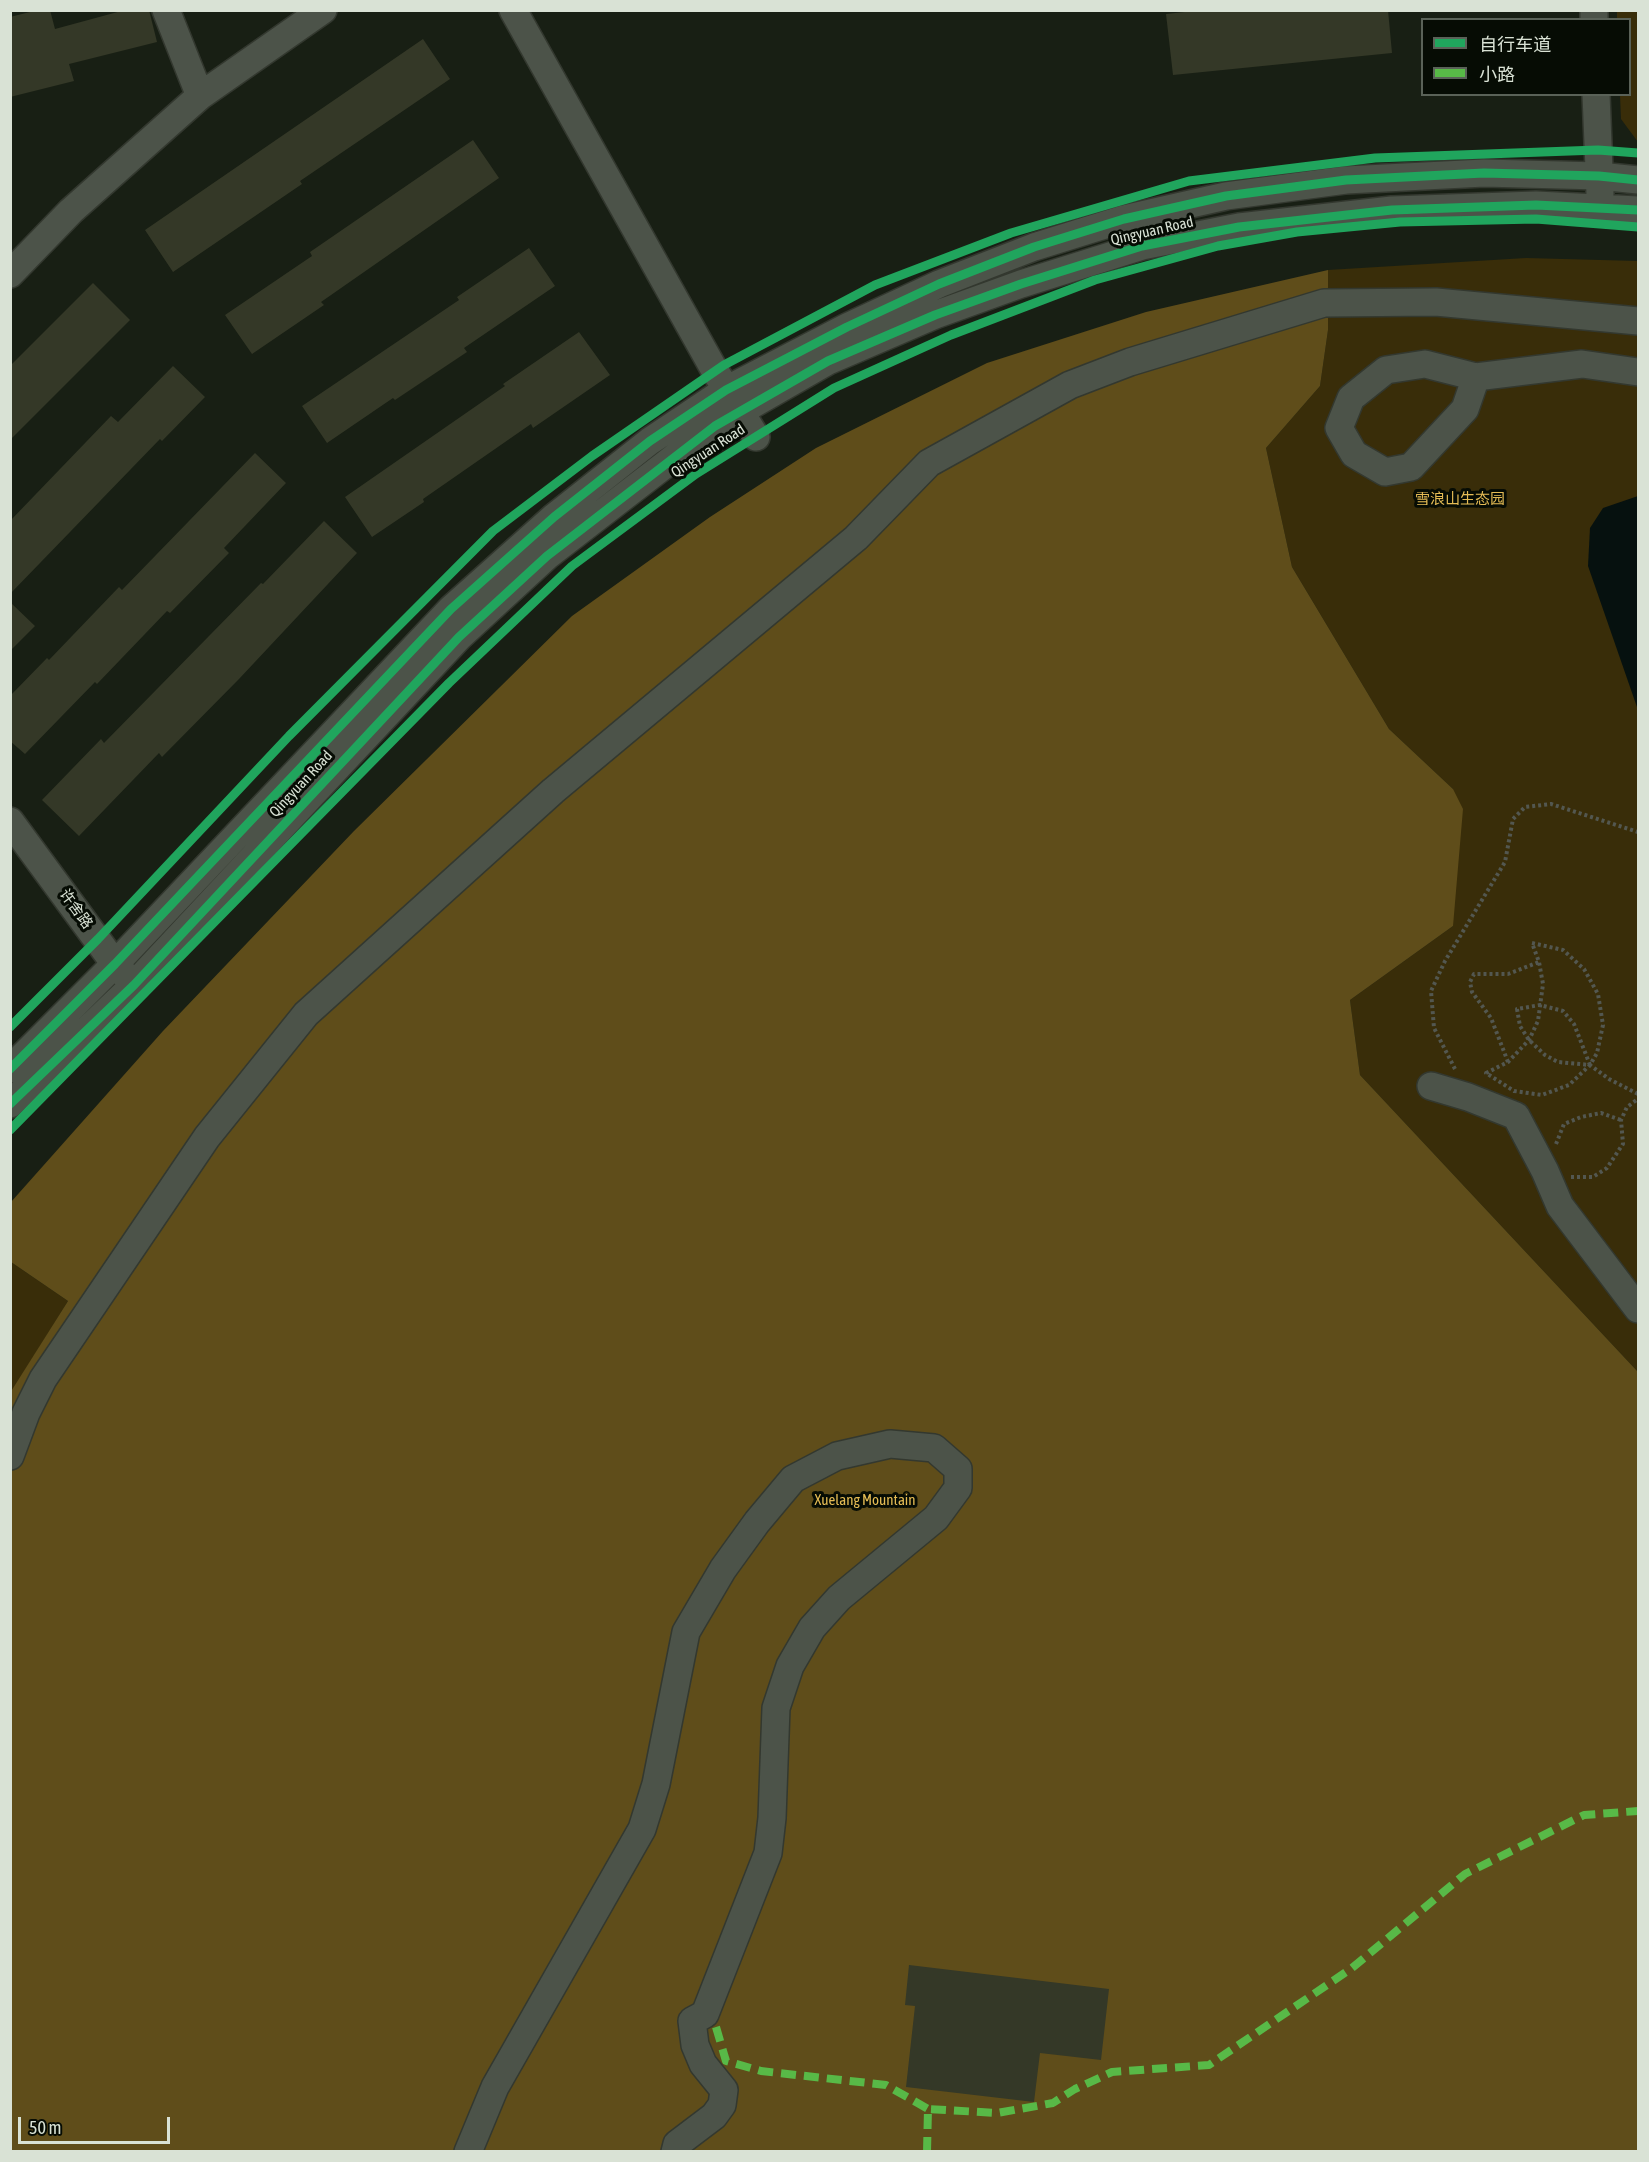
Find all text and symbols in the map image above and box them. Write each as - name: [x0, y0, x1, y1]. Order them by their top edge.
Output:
- legend: [1421, 18, 1631, 96]
- text: 自行车道: [1479, 34, 1551, 55]
- text: 小路: [1479, 64, 1515, 85]
- street label: Qingyuan Road: [1109, 213, 1195, 249]
- street label: Qingyuan Road: [668, 420, 748, 482]
- park label: 雪浪山生态园: [1415, 490, 1505, 508]
- street label: Qingyuan Road: [266, 747, 336, 821]
- street label: 许舍路: [55, 886, 97, 932]
- park label: Xuelang Mountain: [814, 1491, 916, 1509]
- scale bar: [21, 2105, 172, 2143]
- text: 50 m: [29, 2117, 61, 2138]

